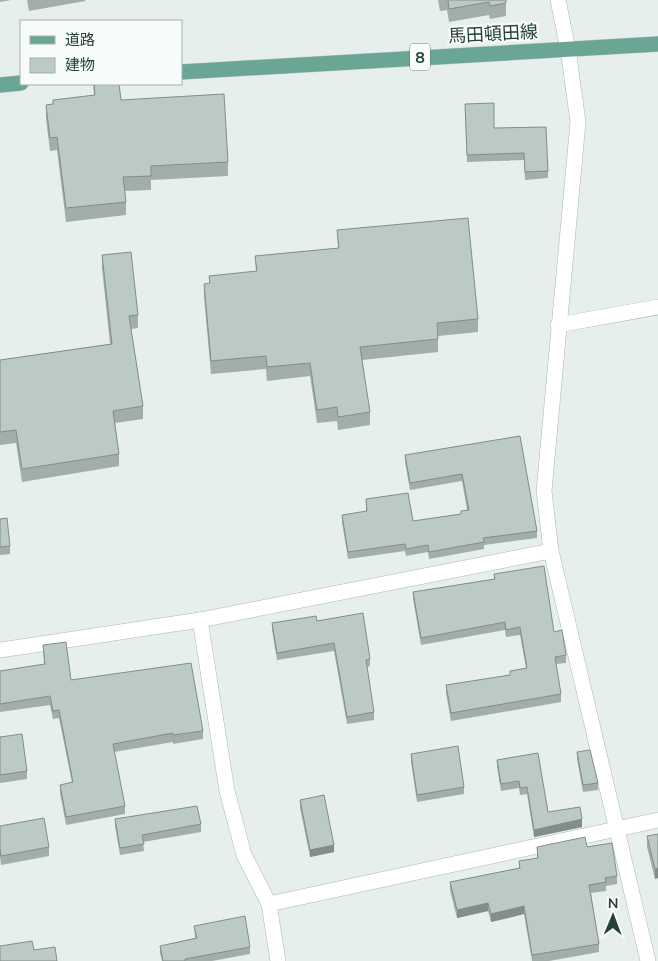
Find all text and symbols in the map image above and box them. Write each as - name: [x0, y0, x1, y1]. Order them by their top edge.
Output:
- legend: [20, 20, 182, 85]
- street label: 馬田頓田線: [447, 20, 539, 47]
- text: 道路: [65, 30, 95, 49]
- road number: 8: [410, 44, 430, 70]
- text: 建物: [65, 55, 95, 74]
- north arrow: [588, 891, 638, 941]
- text: N: [608, 894, 619, 912]

